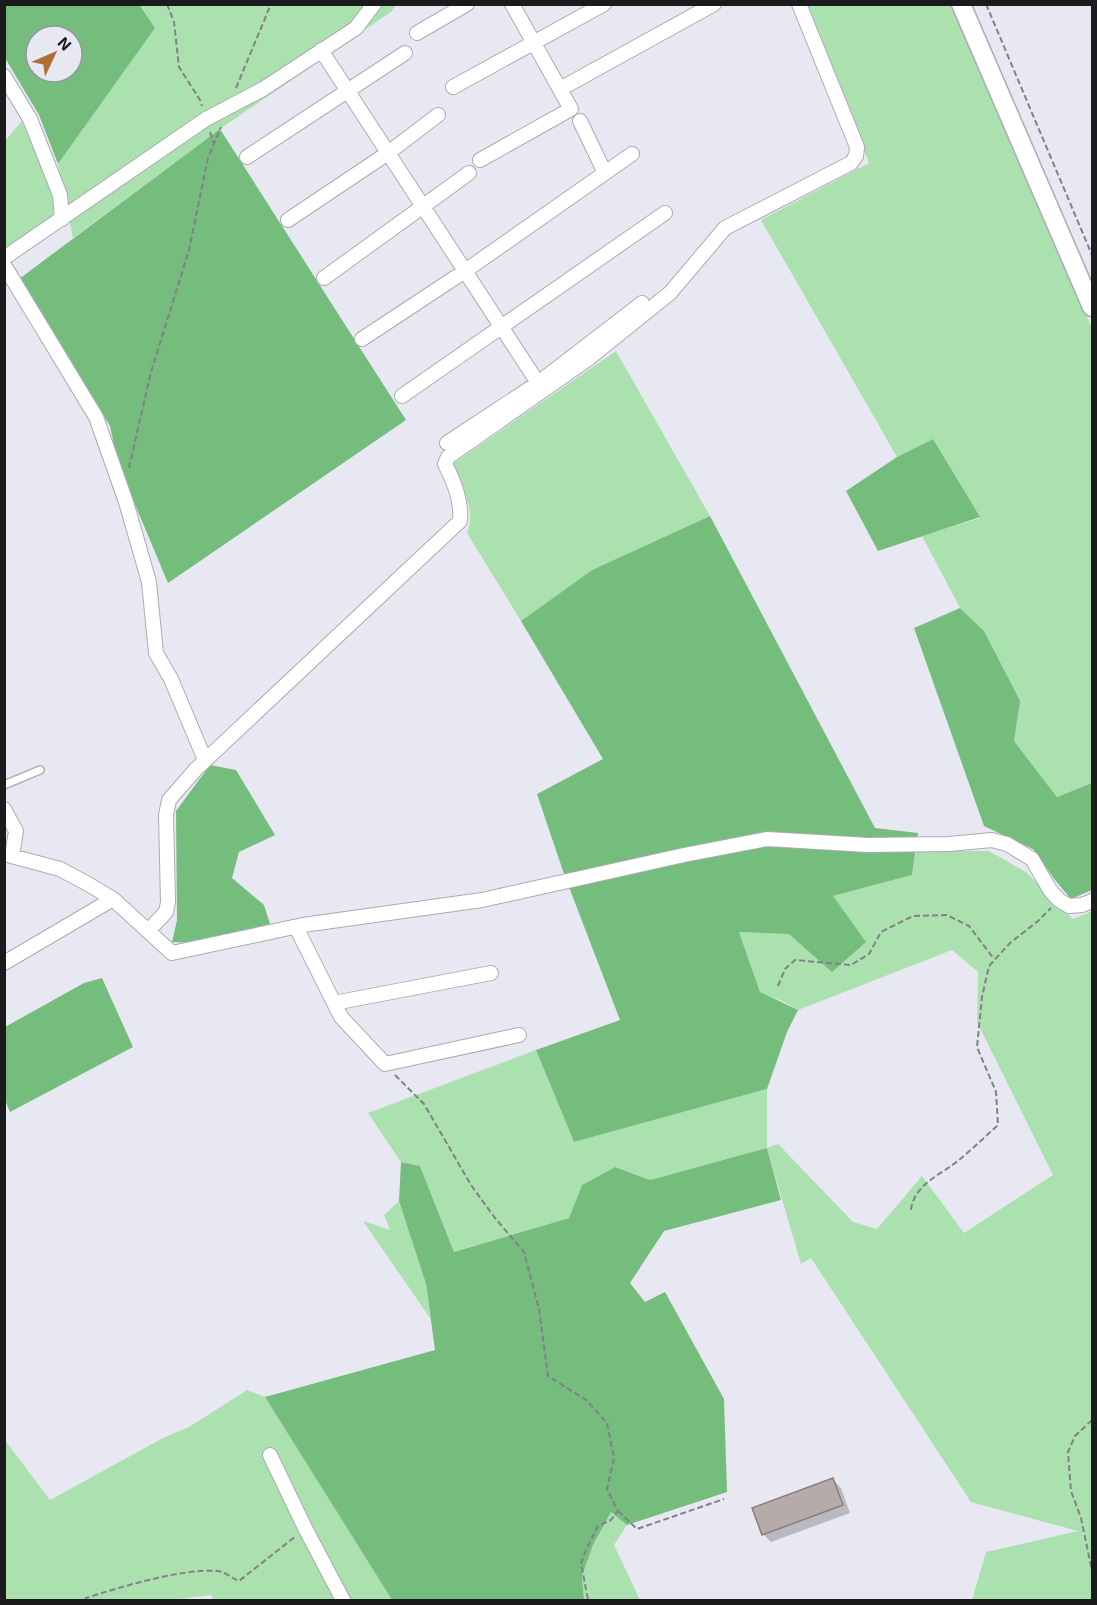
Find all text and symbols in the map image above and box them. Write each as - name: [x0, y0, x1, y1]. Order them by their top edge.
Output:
- north arrow: [24, 24, 84, 84]
- text: N: [54, 32, 76, 54]

